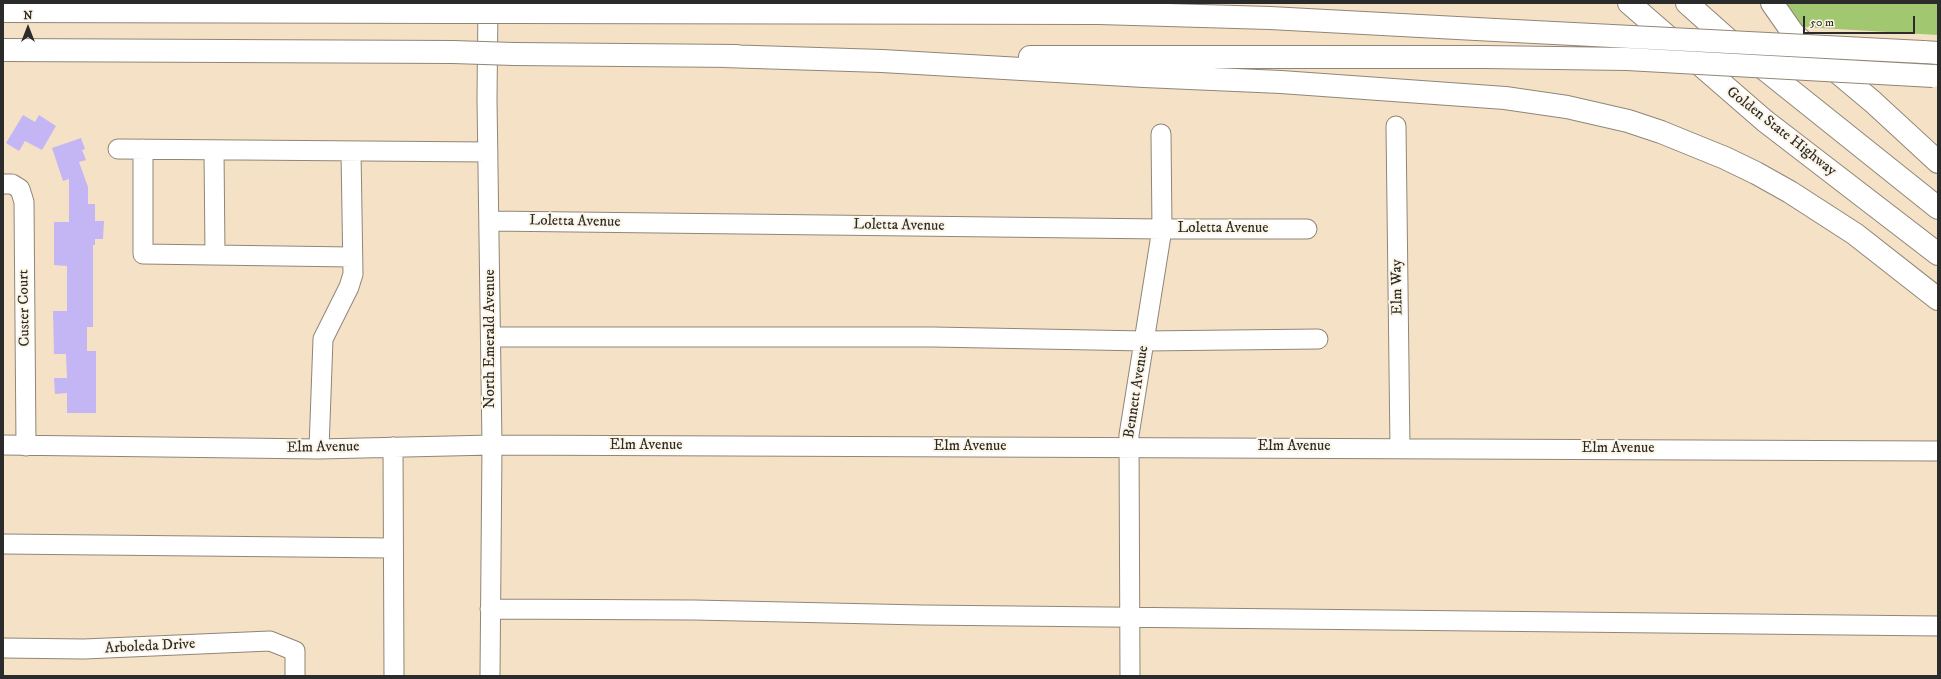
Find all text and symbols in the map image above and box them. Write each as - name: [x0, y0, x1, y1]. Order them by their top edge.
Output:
- north arrow: [8, 8, 48, 48]
- scale bar: [1805, 8, 1917, 34]
- text: N: [23, 9, 33, 23]
- text: 50 m: [1810, 15, 1834, 30]
- street label: Golden State Highway: [1722, 83, 1840, 181]
- street label: Loletta Avenue: [529, 212, 621, 232]
- street label: Loletta Avenue: [853, 216, 945, 236]
- street label: Loletta Avenue: [1177, 220, 1269, 238]
- street label: Elm Way: [1389, 259, 1407, 315]
- street label: Custer Court: [15, 269, 35, 347]
- street label: North Emerald Avenue: [482, 269, 500, 409]
- street label: Bennett Avenue: [1121, 344, 1153, 440]
- street label: Elm Avenue: [610, 437, 682, 455]
- street label: Elm Avenue: [286, 438, 360, 458]
- street label: Elm Avenue: [934, 438, 1006, 456]
- street label: Elm Avenue: [1258, 438, 1330, 456]
- street label: Elm Avenue: [1582, 440, 1654, 458]
- street label: Arboleda Drive: [104, 636, 196, 658]

